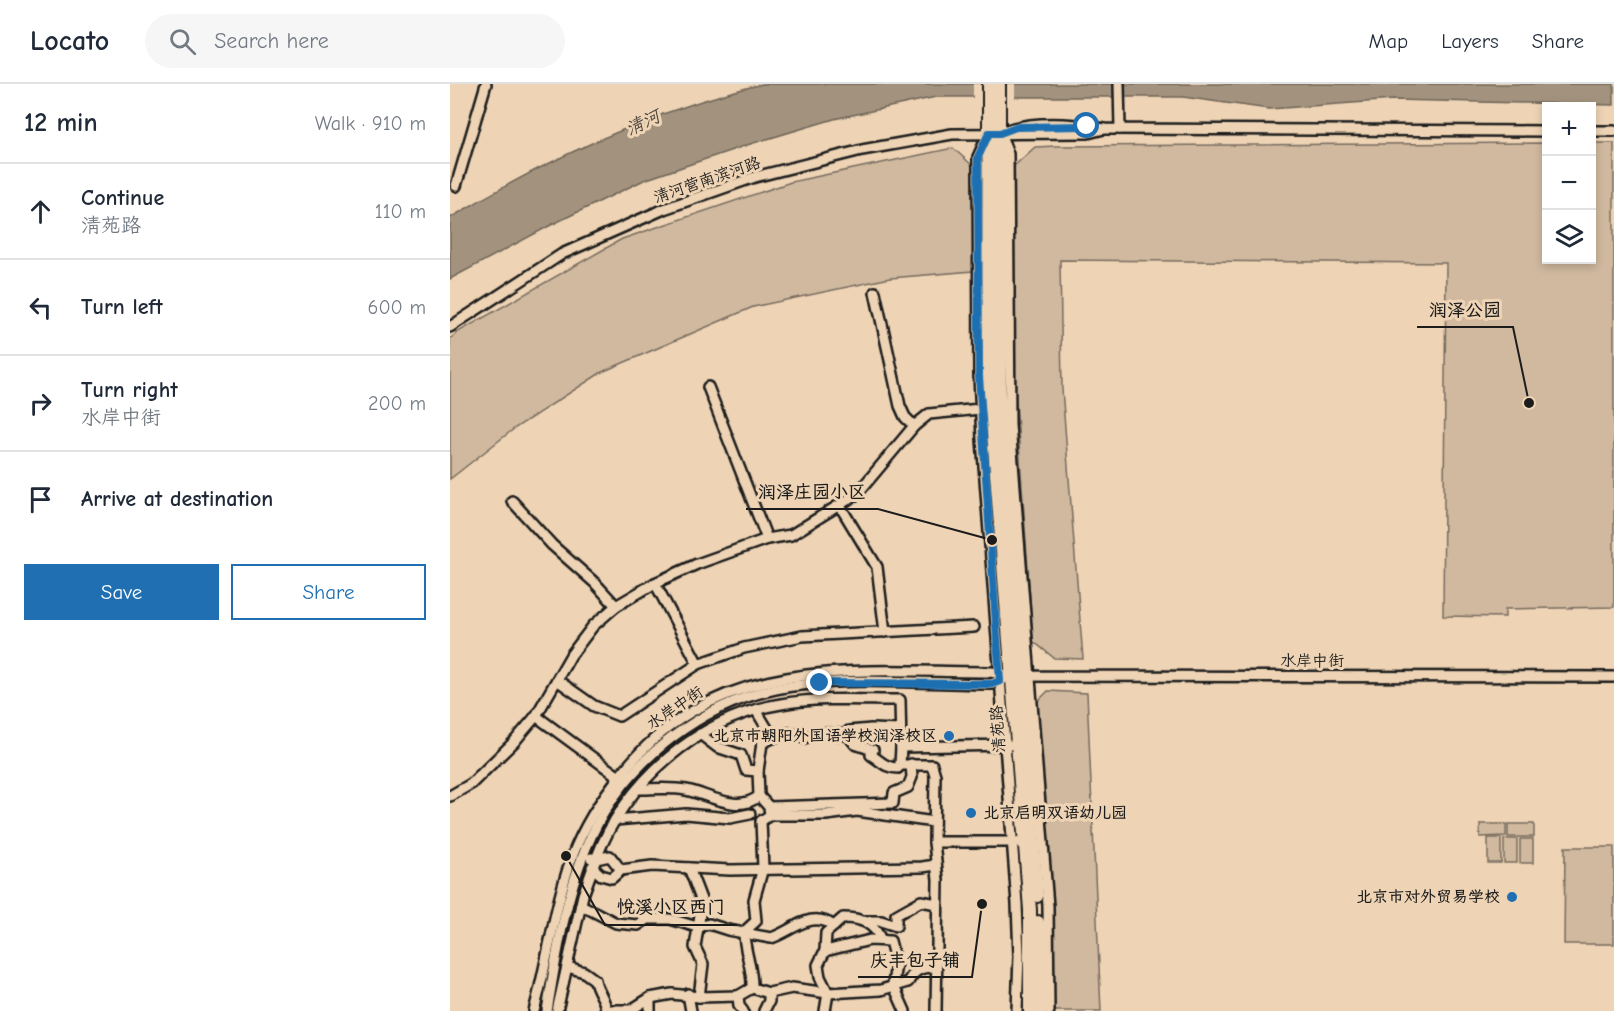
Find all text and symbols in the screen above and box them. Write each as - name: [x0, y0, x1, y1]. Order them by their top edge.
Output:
- search box: [145, 14, 565, 68]
- text: Locato: [30, 25, 109, 57]
- icon: search: [166, 25, 199, 58]
- text: Search here: [214, 28, 329, 54]
- text: Map: [1369, 29, 1408, 53]
- text: Layers: [1441, 29, 1499, 53]
- text: Share: [1532, 29, 1584, 53]
- map controls: [1542, 102, 1596, 264]
- button: +: [1542, 102, 1596, 156]
- water label: 清河: [622, 104, 666, 140]
- text: 12 min: [24, 108, 98, 138]
- text: Walk · 910 m: [315, 112, 426, 135]
- route start: [1073, 112, 1099, 138]
- street label: 清河营南滨河路: [651, 153, 763, 207]
- button: −: [1542, 156, 1596, 210]
- text: Continue: [81, 185, 164, 211]
- icon: ahead: [24, 195, 57, 228]
- text: 110 m: [375, 200, 426, 223]
- button: layers: [1542, 210, 1596, 264]
- text: 清苑路: [81, 214, 141, 237]
- icon: left: [24, 291, 57, 324]
- callout: 润泽公园: [1417, 291, 1513, 327]
- text: Turn left: [81, 294, 163, 320]
- text: 600 m: [368, 296, 426, 319]
- text: 润泽公园: [1429, 300, 1501, 321]
- text: Turn right: [81, 377, 178, 403]
- icon: right: [24, 387, 57, 420]
- text: 200 m: [368, 392, 426, 415]
- text: 水岸中街: [81, 406, 161, 429]
- callout: 润泽庄园小区: [746, 473, 878, 509]
- text: 润泽庄园小区: [758, 482, 866, 503]
- icon: arrive: [24, 483, 57, 516]
- text: Arrive at destination: [81, 486, 273, 512]
- button: Save: [24, 564, 219, 620]
- button: Share: [231, 564, 426, 620]
- street label: 水岸中街: [1280, 652, 1344, 670]
- route end: [806, 669, 832, 695]
- street label: 水岸中街: [643, 683, 707, 733]
- street label: 清苑路: [987, 704, 1009, 754]
- place label: 北京市朝阳外国语学校润泽校区: [713, 727, 937, 745]
- marker: 北京市朝阳外国语学校润泽校区: [942, 729, 956, 743]
- place label: 北京启明双语幼儿园: [983, 804, 1127, 822]
- marker: 北京启明双语幼儿园: [964, 806, 978, 820]
- place label: 北京市对外贸易学校: [1356, 888, 1500, 906]
- callout: 悦溪小区西门: [605, 889, 737, 925]
- marker: 北京市对外贸易学校: [1505, 890, 1519, 904]
- text: 悦溪小区西门: [617, 897, 725, 918]
- callout: 庆丰包子铺: [858, 941, 972, 977]
- text: 庆丰包子铺: [870, 950, 960, 971]

